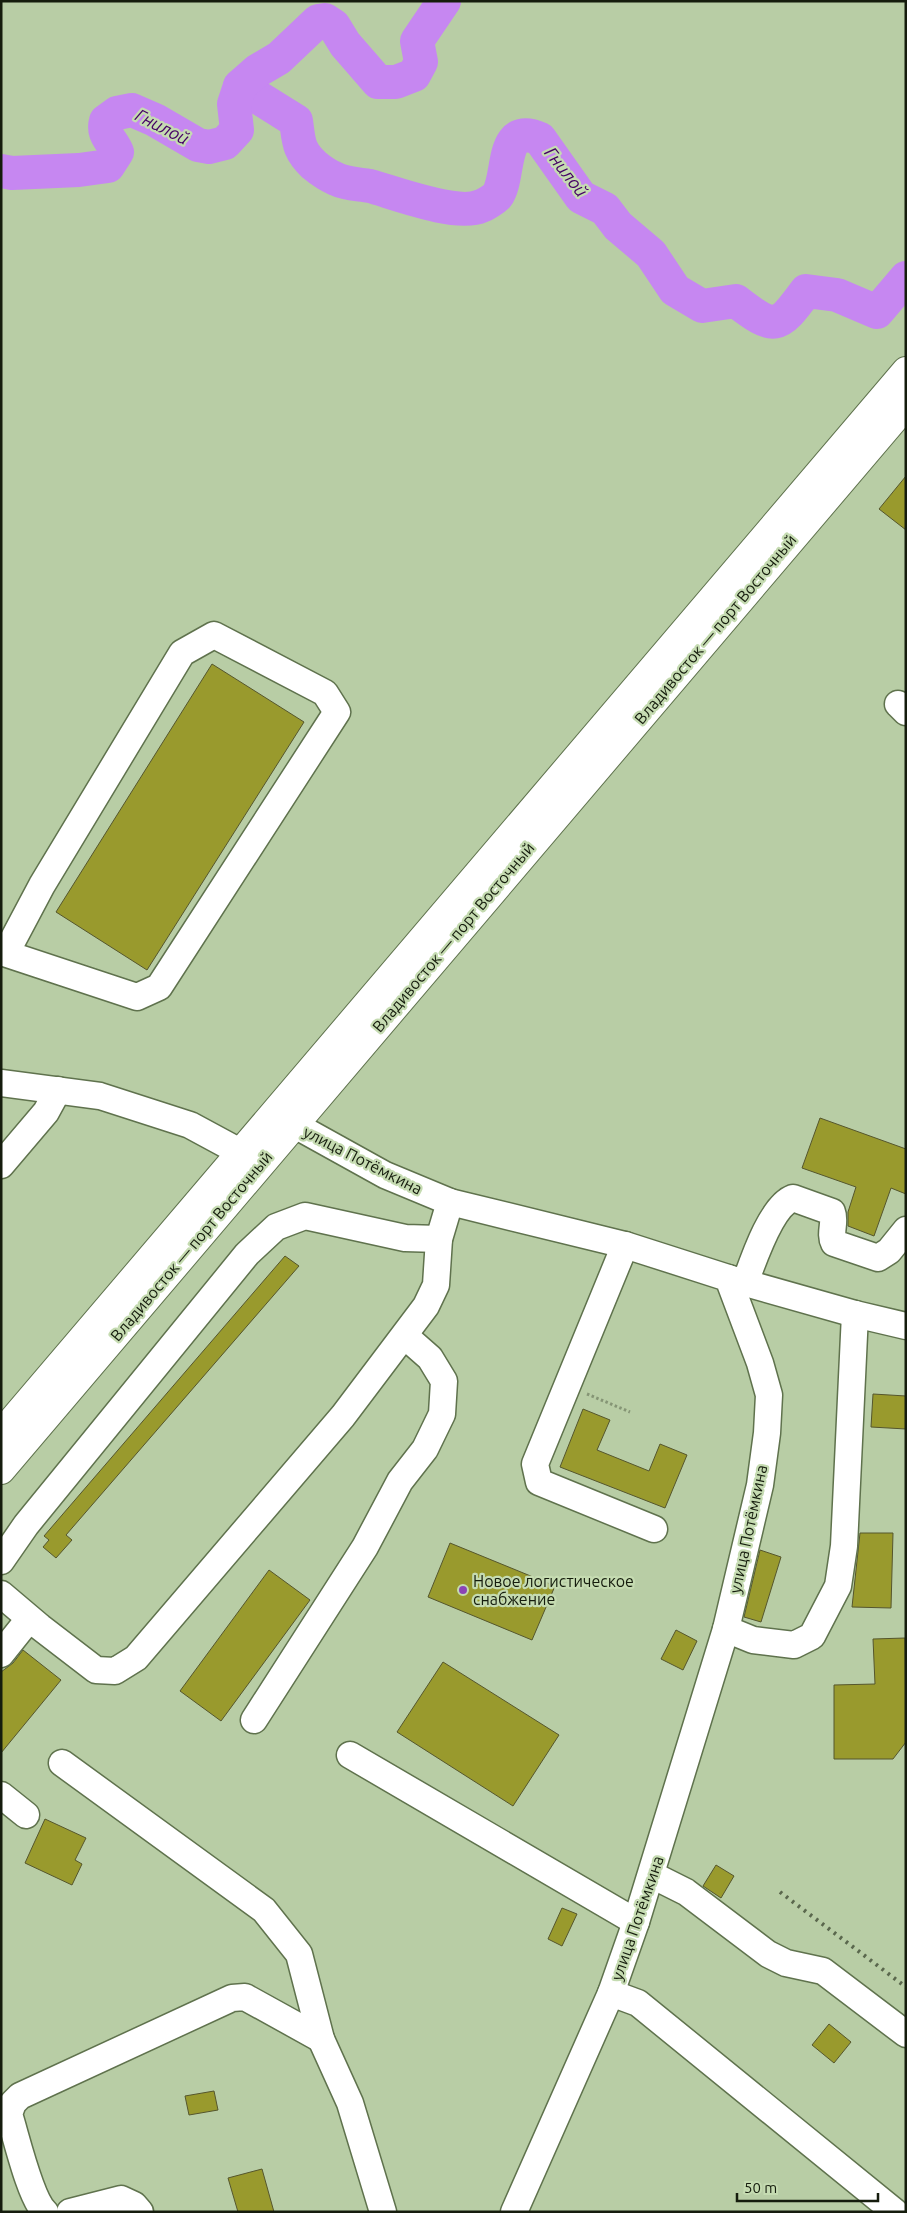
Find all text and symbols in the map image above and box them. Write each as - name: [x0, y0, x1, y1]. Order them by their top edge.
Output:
- water label: Гнилой: [132, 104, 193, 148]
- water label: Гнилой: [541, 143, 593, 200]
- street label: Владивосток — порт Восточный: [630, 531, 800, 727]
- street label: Владивосток — порт Восточный: [368, 839, 538, 1035]
- street label: улица Потёмкина: [301, 1122, 425, 1198]
- street label: Владивосток — порт Восточный: [106, 1148, 276, 1344]
- street label: улица Потёмкина: [726, 1463, 770, 1595]
- place label: Новое логистическое снабжение: [473, 1572, 634, 1608]
- marker: Новое логистическое снабжение: [457, 1584, 469, 1596]
- street label: улица Потёмкина: [607, 1853, 667, 1983]
- scale bar: [737, 2170, 878, 2202]
- text: 50 m: [744, 2179, 777, 2196]

